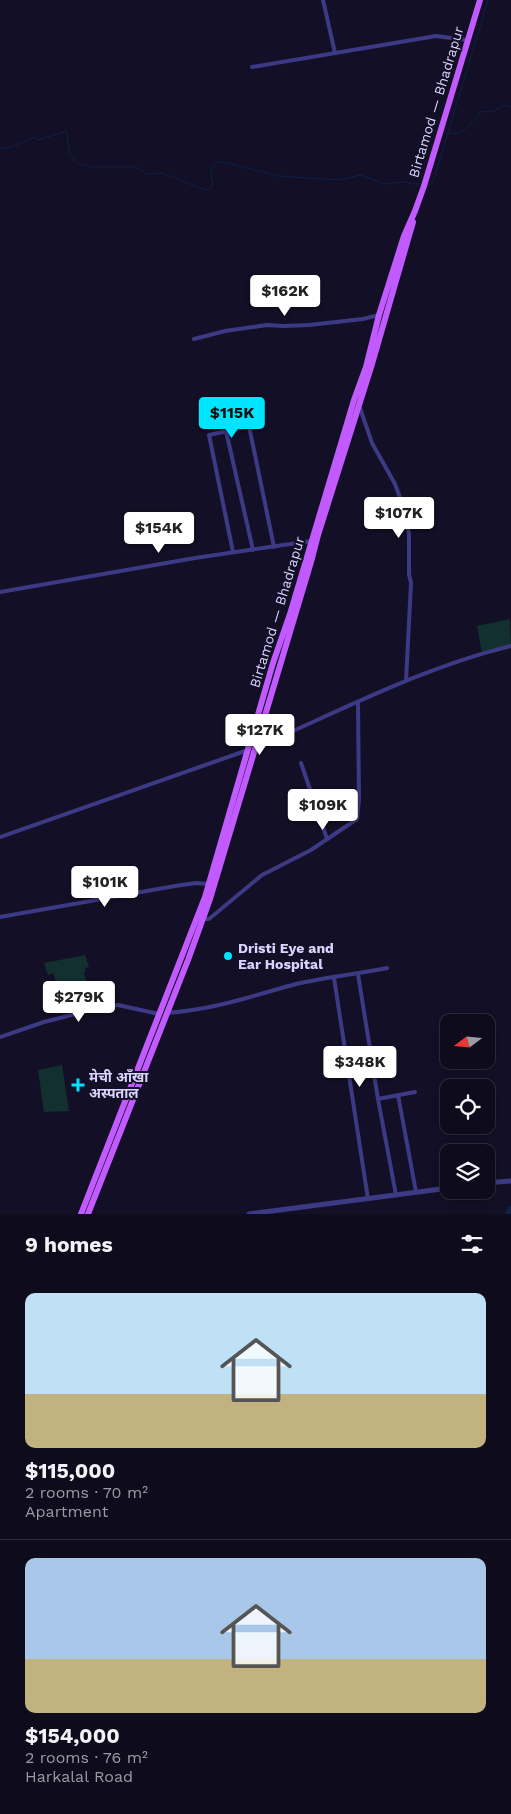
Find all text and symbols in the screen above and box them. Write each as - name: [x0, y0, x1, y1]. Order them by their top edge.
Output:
- street label: Birtamod — Bhadrapur: [405, 24, 467, 180]
- pin: $162K: [250, 274, 320, 317]
- text: $162K: [261, 281, 309, 300]
- pin: $115K: [197, 396, 267, 439]
- text: $115K: [210, 403, 254, 422]
- pin: $107K: [364, 496, 434, 539]
- text: $107K: [375, 503, 423, 522]
- pin: $154K: [124, 512, 194, 554]
- text: $154K: [135, 518, 183, 537]
- street label: Birtamod — Bhadrapur: [246, 534, 308, 690]
- pin: $127K: [225, 714, 295, 756]
- text: $127K: [236, 720, 284, 739]
- pin: $109K: [288, 788, 358, 831]
- text: $109K: [299, 795, 347, 814]
- pin: $101K: [70, 866, 140, 908]
- text: $101K: [82, 872, 128, 891]
- place label: Dristi Eye and Ear Hospital: [238, 940, 334, 972]
- marker: Dristi Eye and Ear Hospital: [222, 950, 234, 962]
- pin: $279K: [44, 980, 114, 1023]
- text: $279K: [54, 987, 104, 1006]
- north arrow: [440, 1014, 495, 1069]
- map controls: [440, 1014, 495, 1199]
- pin: $348K: [325, 1046, 395, 1088]
- text: $348K: [334, 1052, 386, 1071]
- place label: मेची आँखा अस्पताल: [89, 1068, 149, 1101]
- marker: मेची आँखा अस्पताल: [71, 1078, 85, 1092]
- button: locate: [440, 1079, 495, 1134]
- button: layers: [440, 1144, 495, 1199]
- icon: filters: [458, 1230, 486, 1258]
- text: 9 homes: [25, 1232, 113, 1257]
- icon: home: [211, 1325, 301, 1415]
- text: $115,000: [25, 1458, 115, 1483]
- text: 2 rooms · 70 m²: [25, 1483, 148, 1502]
- text: Apartment: [25, 1502, 108, 1521]
- icon: home: [211, 1591, 301, 1681]
- text: $154,000: [25, 1723, 120, 1748]
- text: 2 rooms · 76 m²: [25, 1748, 148, 1767]
- text: Harkalal Road: [25, 1767, 133, 1786]

